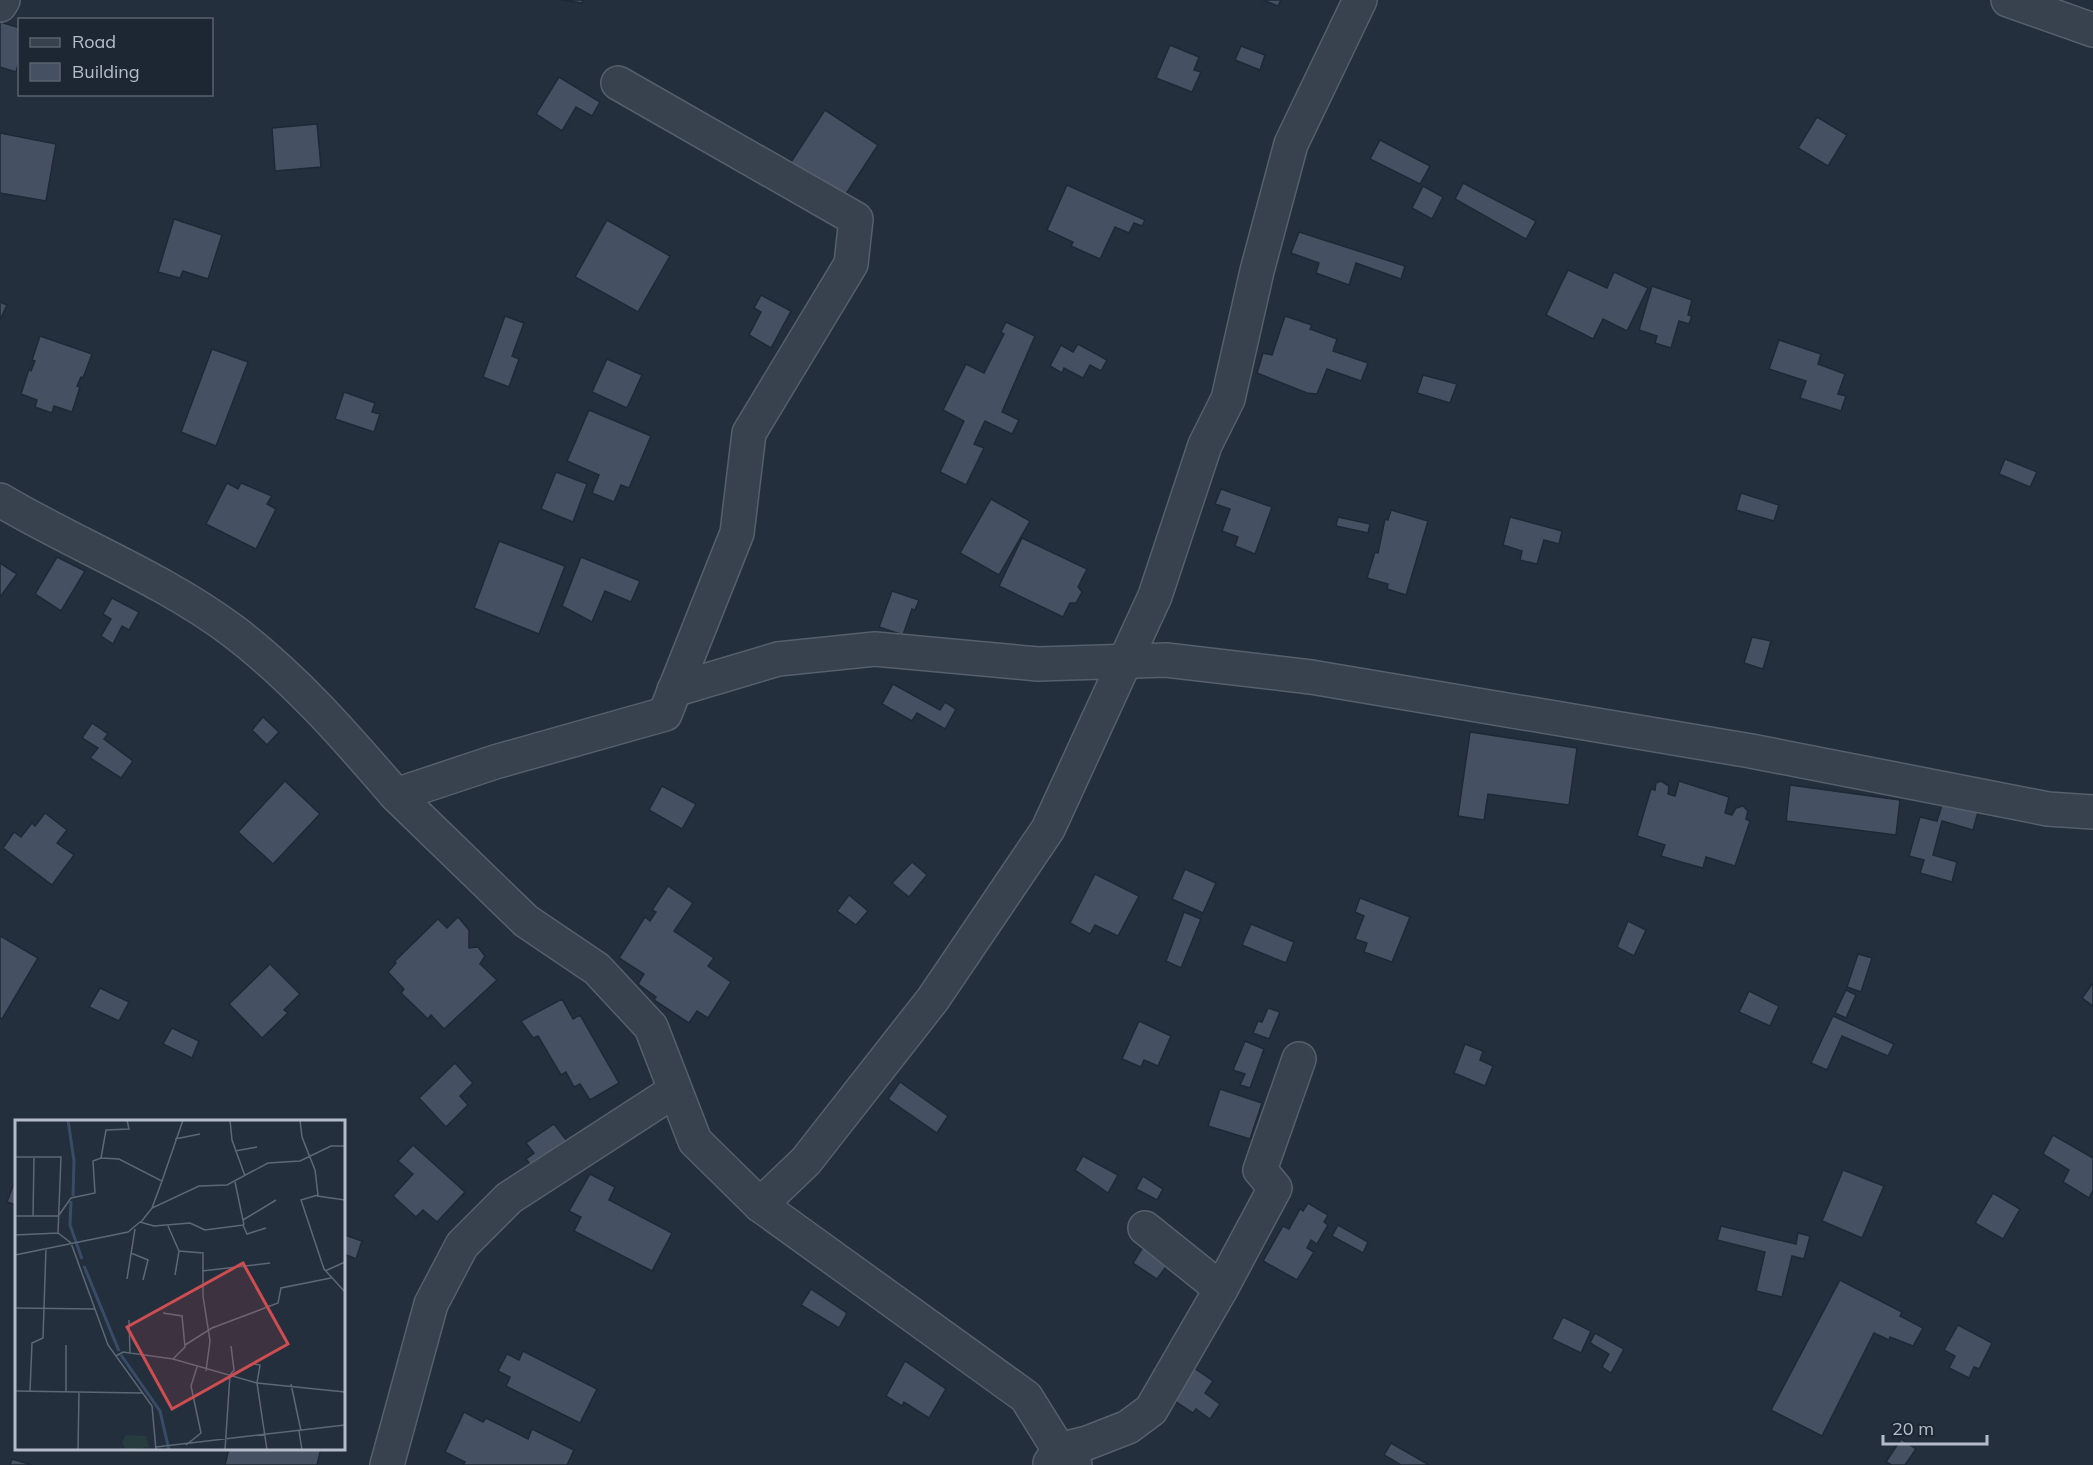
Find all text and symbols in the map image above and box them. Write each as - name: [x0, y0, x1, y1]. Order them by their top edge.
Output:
- legend: [18, 18, 213, 96]
- text: Road: [72, 30, 116, 53]
- text: Building: [72, 60, 140, 83]
- inset map: [15, 1120, 345, 1450]
- scale bar: [1883, 1408, 1986, 1446]
- text: 20 m: [1892, 1417, 1934, 1440]

